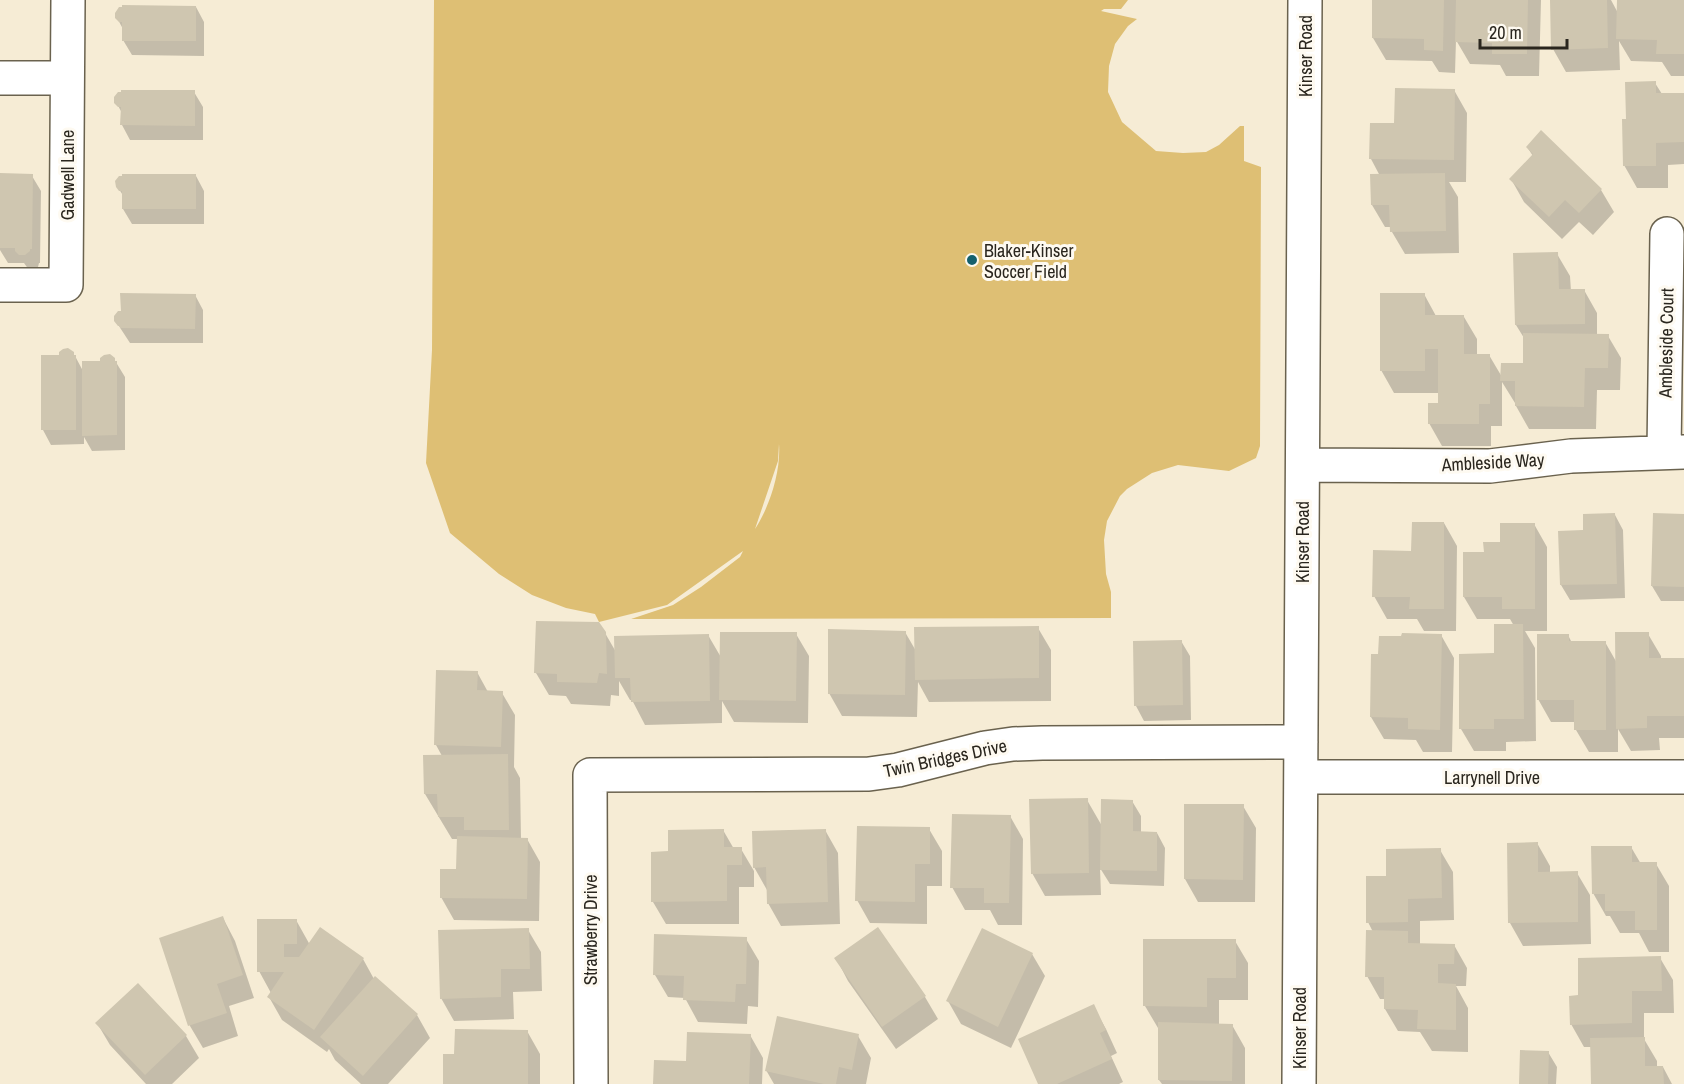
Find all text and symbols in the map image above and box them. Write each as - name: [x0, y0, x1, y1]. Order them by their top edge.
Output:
- scale bar: [1480, 12, 1567, 50]
- street label: Kinser Road: [1293, 15, 1318, 97]
- text: 20 m: [1489, 20, 1522, 45]
- street label: Gadwell Lane: [55, 130, 80, 220]
- place label: Blaker-Kinser Soccer Field: [984, 238, 1073, 284]
- marker: Blaker-Kinser Soccer Field: [965, 253, 979, 267]
- street label: Ambleside Court: [1653, 288, 1679, 399]
- street label: Ambleside Way: [1440, 447, 1546, 477]
- street label: Kinser Road: [1290, 501, 1315, 583]
- street label: Twin Bridges Drive: [881, 733, 1009, 783]
- street label: Larrynell Drive: [1444, 765, 1540, 790]
- street label: Strawberry Drive: [578, 875, 603, 985]
- street label: Kinser Road: [1287, 987, 1312, 1069]

